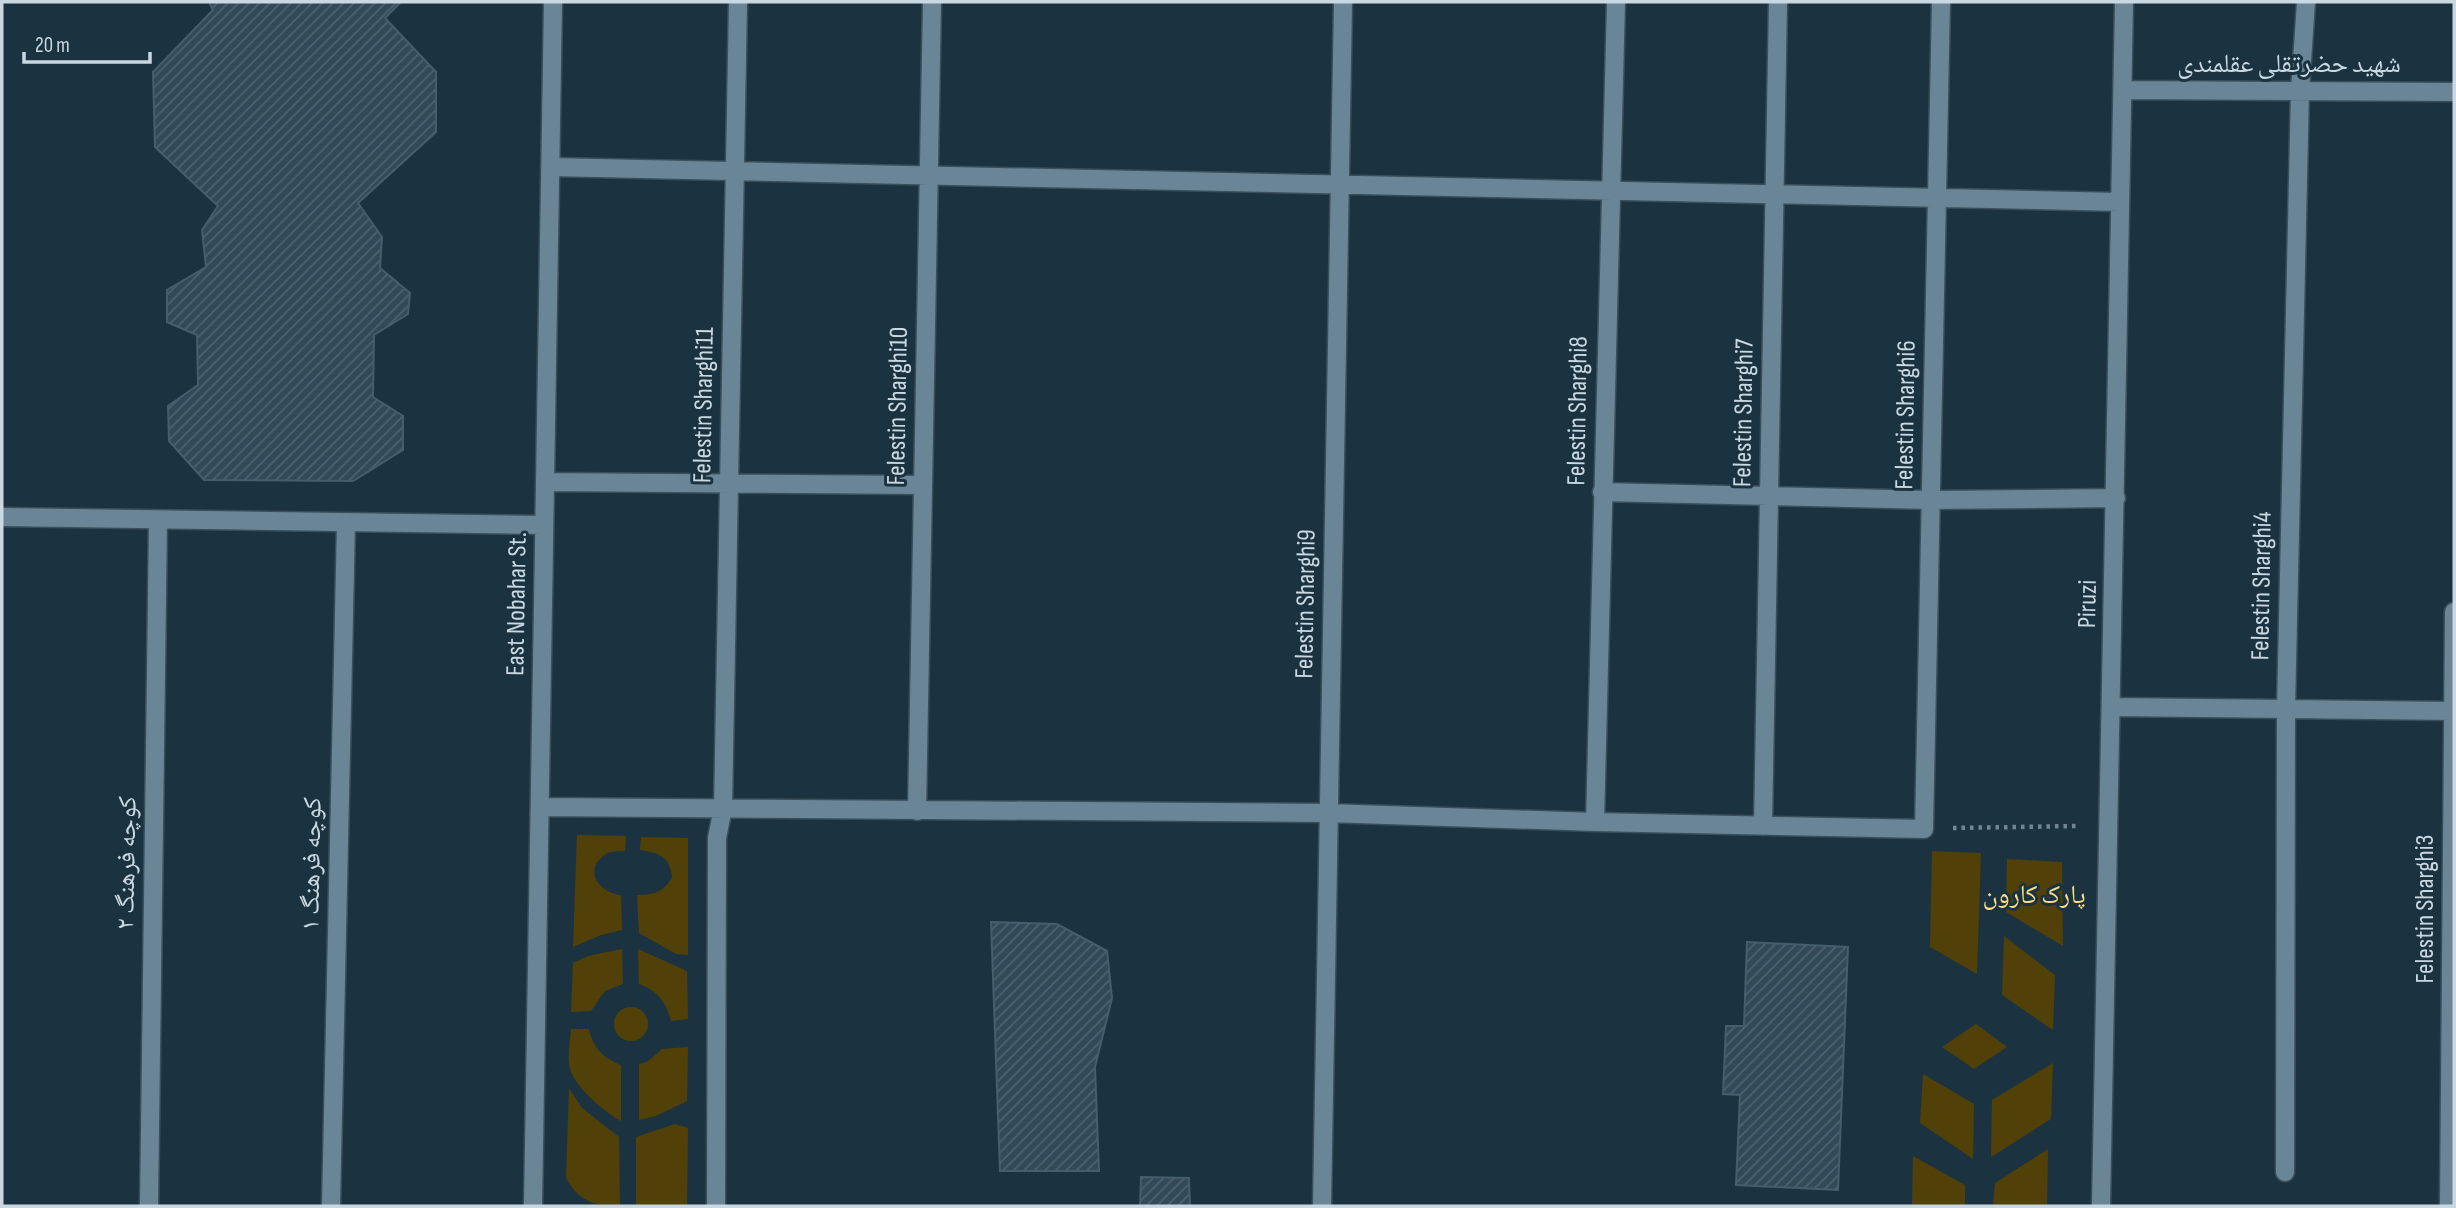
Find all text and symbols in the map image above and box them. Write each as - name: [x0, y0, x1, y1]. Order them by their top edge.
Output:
- scale bar: [24, 21, 150, 65]
- text: 20 m: [35, 33, 70, 58]
- street label: شهید حضرتقلی عقلمندی: [2177, 49, 2401, 80]
- street label: Felestin Sharghi10: [881, 326, 915, 486]
- street label: Felestin Sharghi11: [687, 327, 721, 483]
- street label: Felestin Sharghi8: [1561, 336, 1595, 486]
- street label: Felestin Sharghi7: [1727, 338, 1761, 487]
- street label: Felestin Sharghi6: [1889, 340, 1923, 490]
- street label: Felestin Sharghi4: [2245, 511, 2279, 661]
- street label: Felestin Sharghi9: [1289, 529, 1323, 679]
- street label: East Nobahar St.: [500, 532, 534, 676]
- street label: Piruzi: [2072, 580, 2104, 628]
- street label: کوچه فرهنگ ۲: [110, 796, 144, 930]
- street label: کوچه فرهنگ ۱: [295, 797, 329, 931]
- street label: Felestin Sharghi3: [2410, 835, 2441, 983]
- park label: پارک کارون: [1982, 880, 2086, 911]

